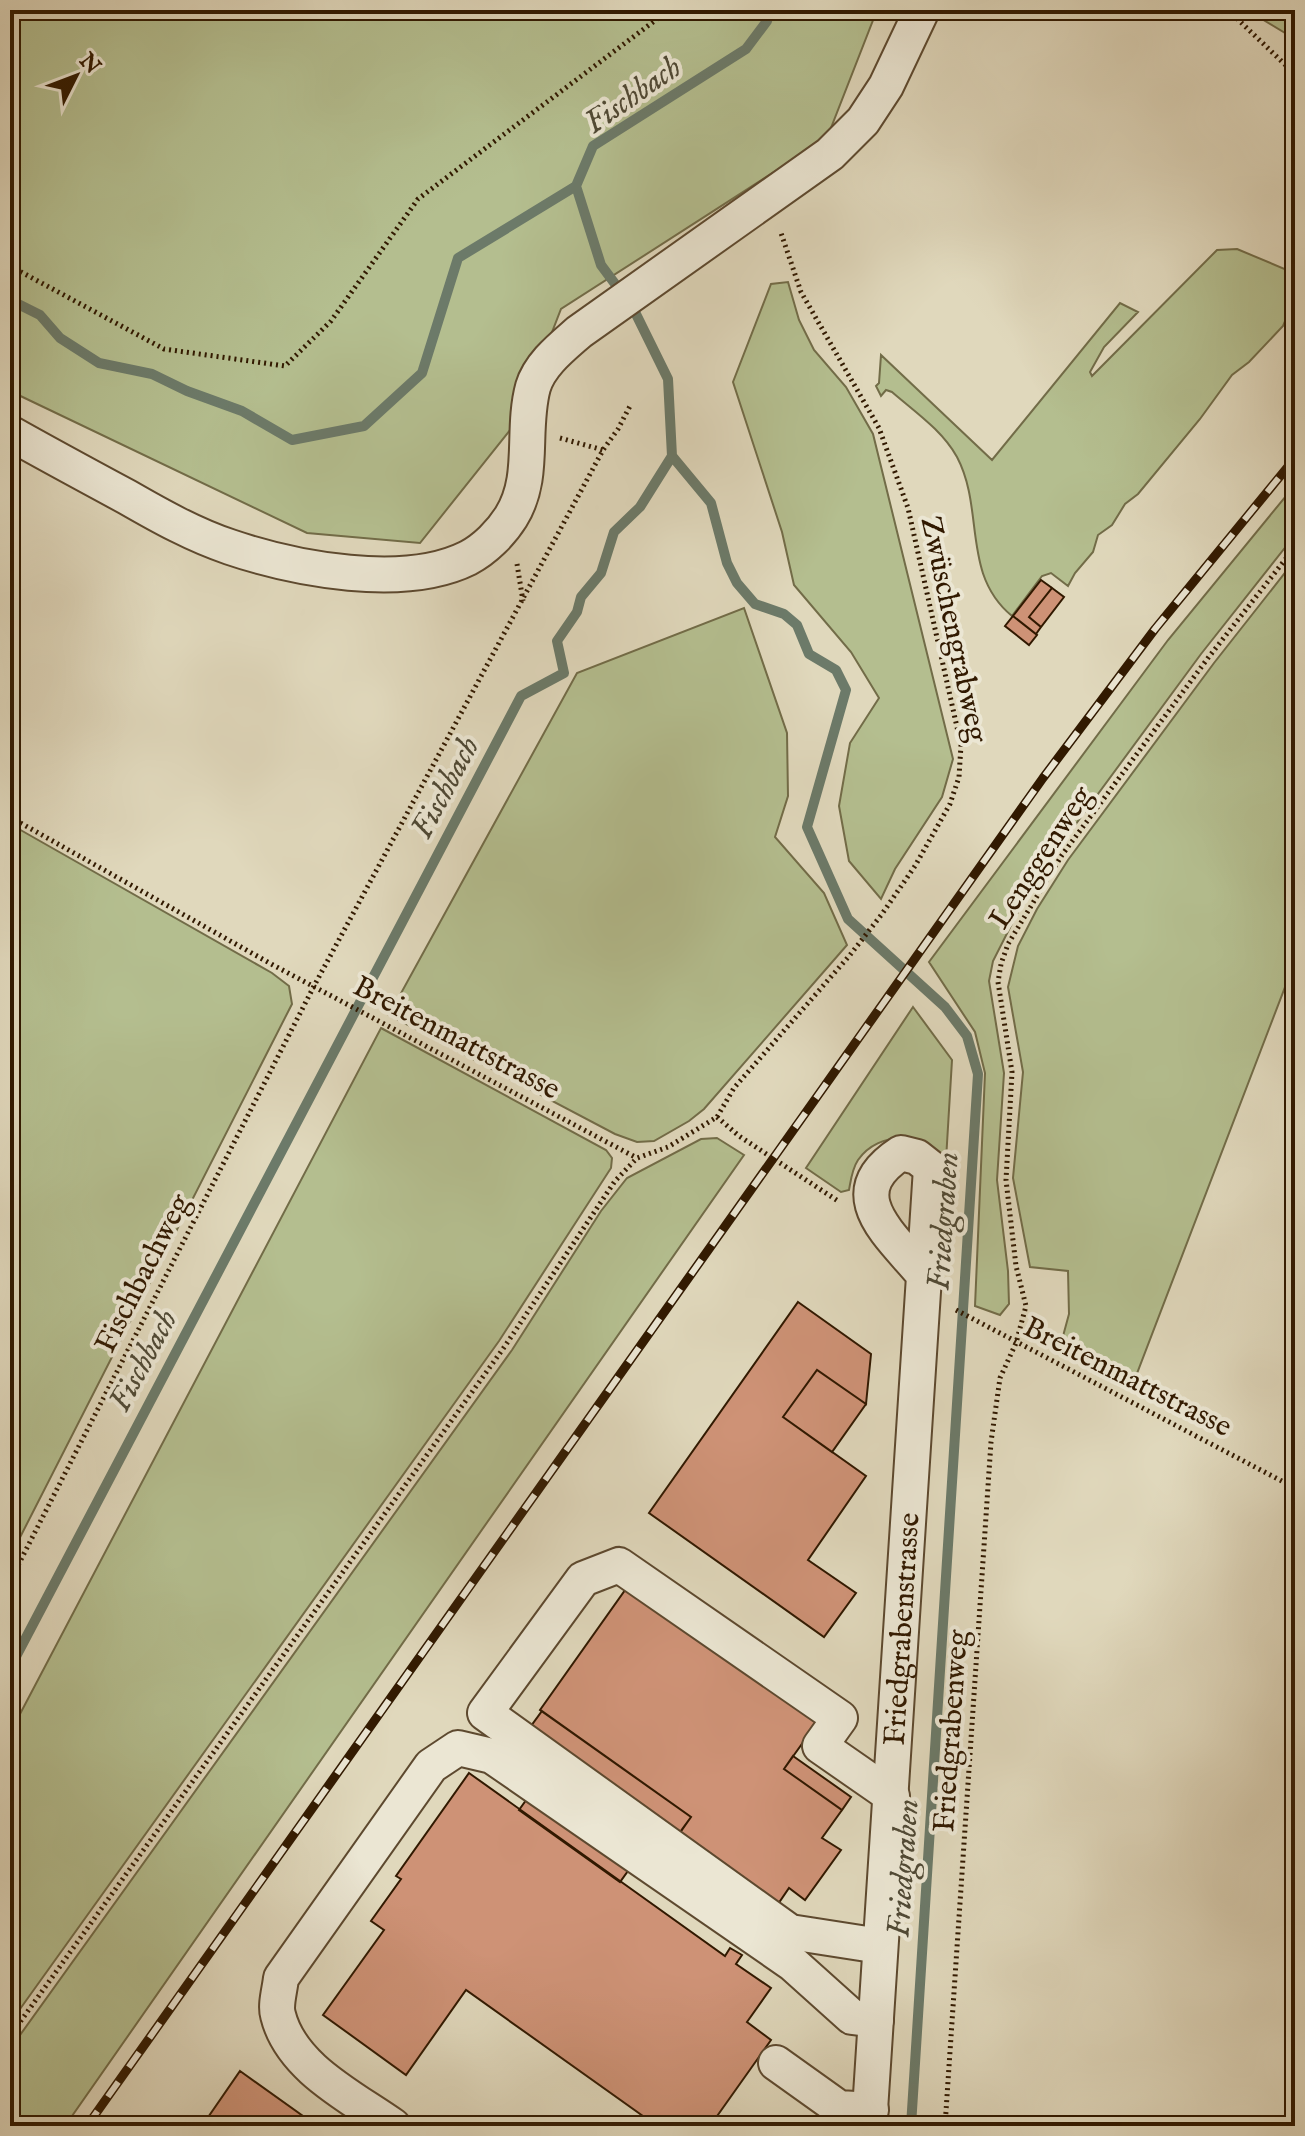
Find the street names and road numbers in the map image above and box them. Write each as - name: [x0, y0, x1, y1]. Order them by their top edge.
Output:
- street label: Zwüschengrabweg: [911, 513, 996, 747]
- street label: Lenggenweg: [981, 779, 1102, 937]
- street label: Breitenmattstrasse: [346, 968, 566, 1109]
- street label: Fischbachweg: [87, 1187, 200, 1360]
- street label: Breitenmattstrasse: [1016, 1309, 1238, 1447]
- street label: Friedgrabenstrasse: [877, 1512, 930, 1747]
- street label: Friedgrabenweg: [926, 1628, 978, 1834]

